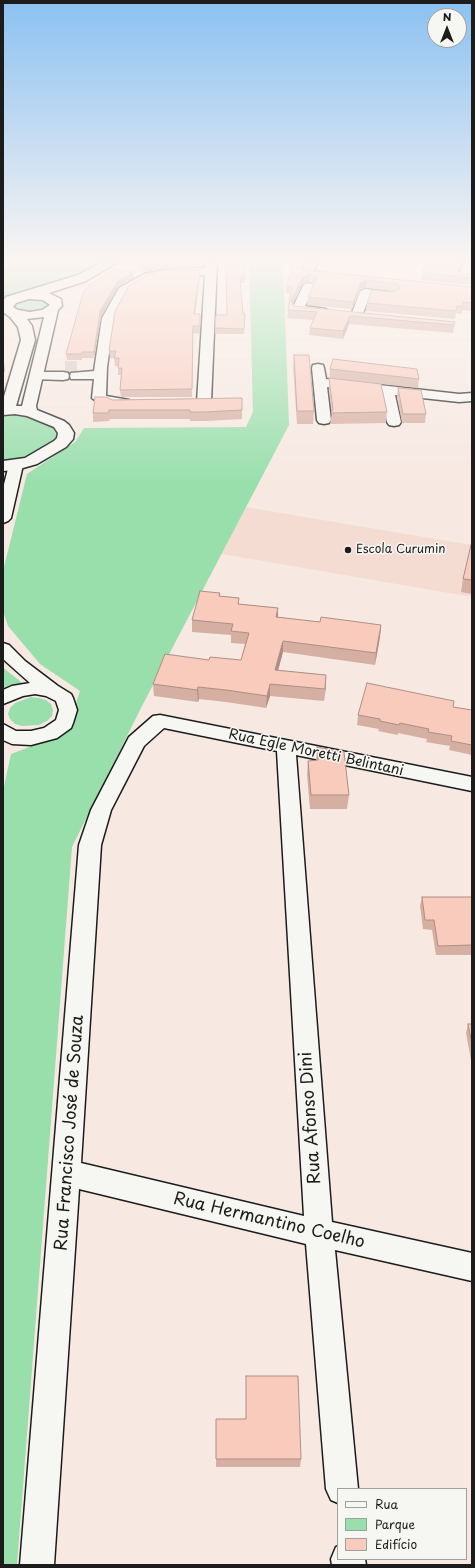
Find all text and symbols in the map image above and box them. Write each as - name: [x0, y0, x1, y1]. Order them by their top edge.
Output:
- north arrow: [427, 8, 467, 48]
- text: N: [443, 8, 451, 25]
- place label: Escola Curumin: [356, 543, 446, 557]
- marker: Escola Curumin: [343, 545, 353, 555]
- street label: Rua Egle Moretti Belintani: [227, 726, 405, 780]
- street label: Rua Francisco José de Souza: [52, 1014, 88, 1252]
- street label: Rua Afonso Dini: [296, 1051, 326, 1185]
- street label: Rua Hermantino Coelho: [171, 1189, 367, 1253]
- legend: [337, 1488, 467, 1560]
- text: Rua: [375, 1495, 398, 1513]
- text: Parque: [375, 1515, 415, 1533]
- text: Edifício: [375, 1535, 417, 1553]

